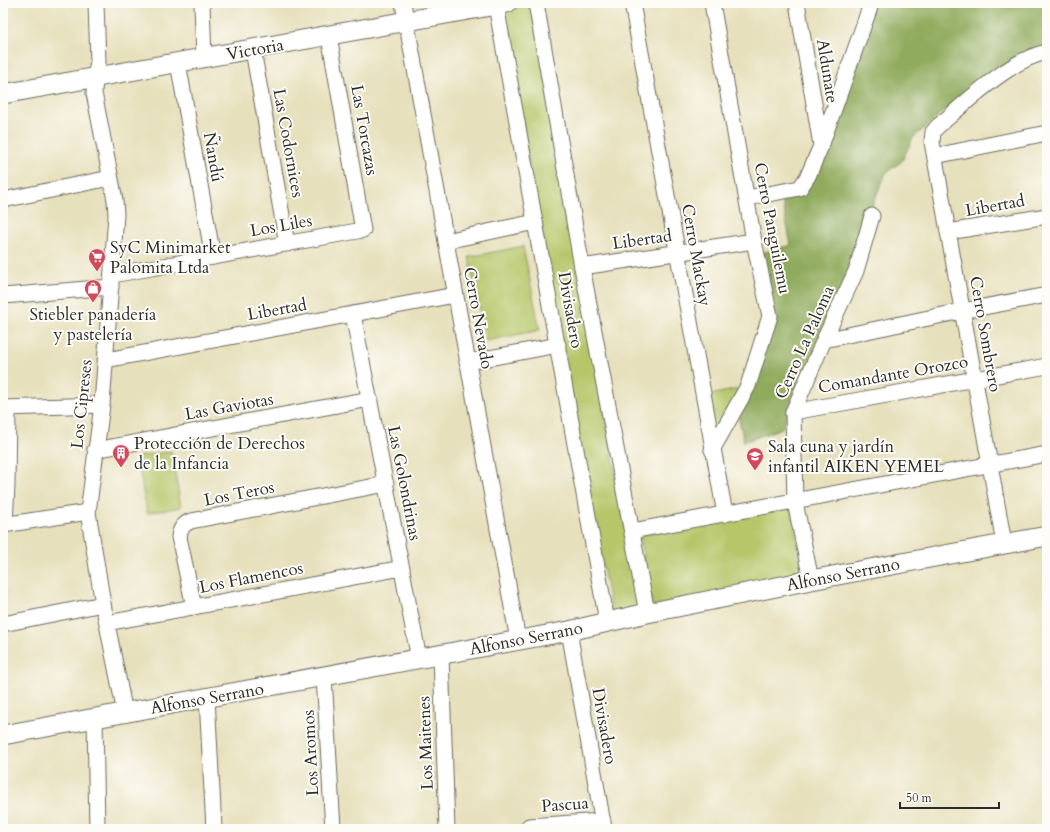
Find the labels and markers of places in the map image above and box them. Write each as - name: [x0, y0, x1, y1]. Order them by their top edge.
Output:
- place label: SyC Minimarket Palomita Ltda: [110, 236, 231, 279]
- supermarket icon: SyC Minimarket Palomita Ltda: [87, 247, 107, 272]
- shop icon: Stiebler panadería y pastelería: [83, 278, 103, 303]
- place label: Stiebler panadería y pastelería: [30, 303, 157, 346]
- place label: Protección de Derechos de la Infancia: [134, 432, 305, 475]
- place label: Sala cuna y jardín infantil AIKEN YEMEL: [768, 435, 944, 478]
- building icon: Protección de Derechos de la Infancia: [111, 443, 131, 468]
- school or university icon: Sala cuna y jardín infantil AIKEN YEMEL: [745, 446, 765, 471]

